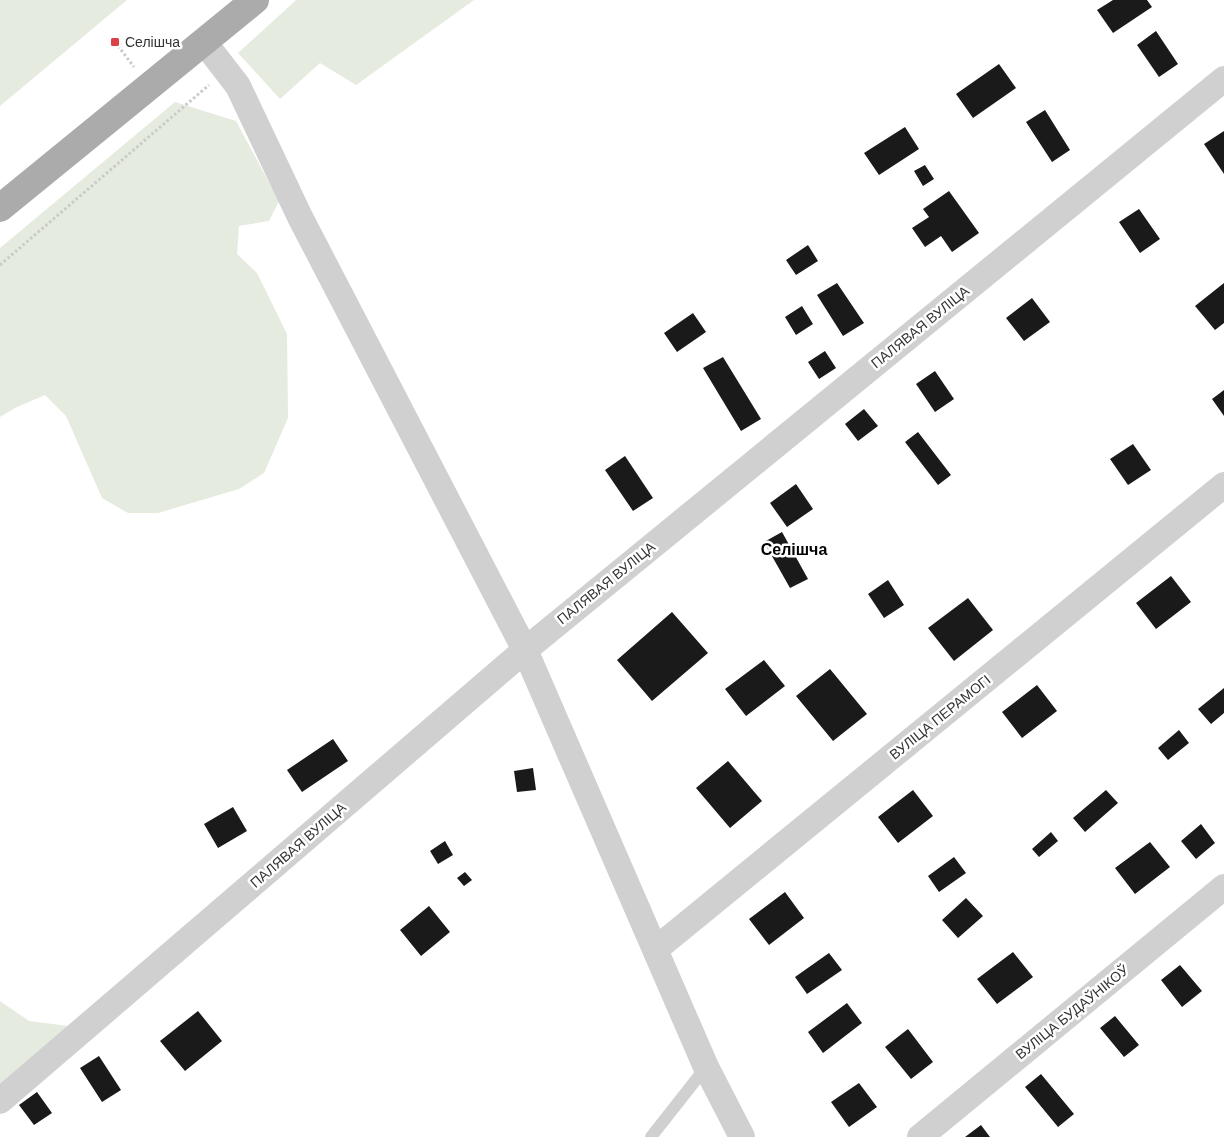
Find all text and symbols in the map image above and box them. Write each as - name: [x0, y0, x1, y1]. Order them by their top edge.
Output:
- place label: Селішча: [125, 34, 180, 50]
- marker: Селішча: [109, 36, 121, 48]
- street label: ПАЛЯВАЯ ВУЛІЦА: [868, 282, 973, 371]
- street label: ПАЛЯВАЯ ВУЛІЦА: [554, 538, 659, 627]
- district label: Селішча: [761, 541, 827, 558]
- street label: ВУЛІЦА ПЕРАМОГІ: [886, 671, 994, 763]
- street label: ПАЛЯВАЯ ВУЛІЦА: [247, 799, 350, 891]
- street label: ВУЛІЦА БУДАЎНІКОЎ: [1012, 961, 1132, 1062]

